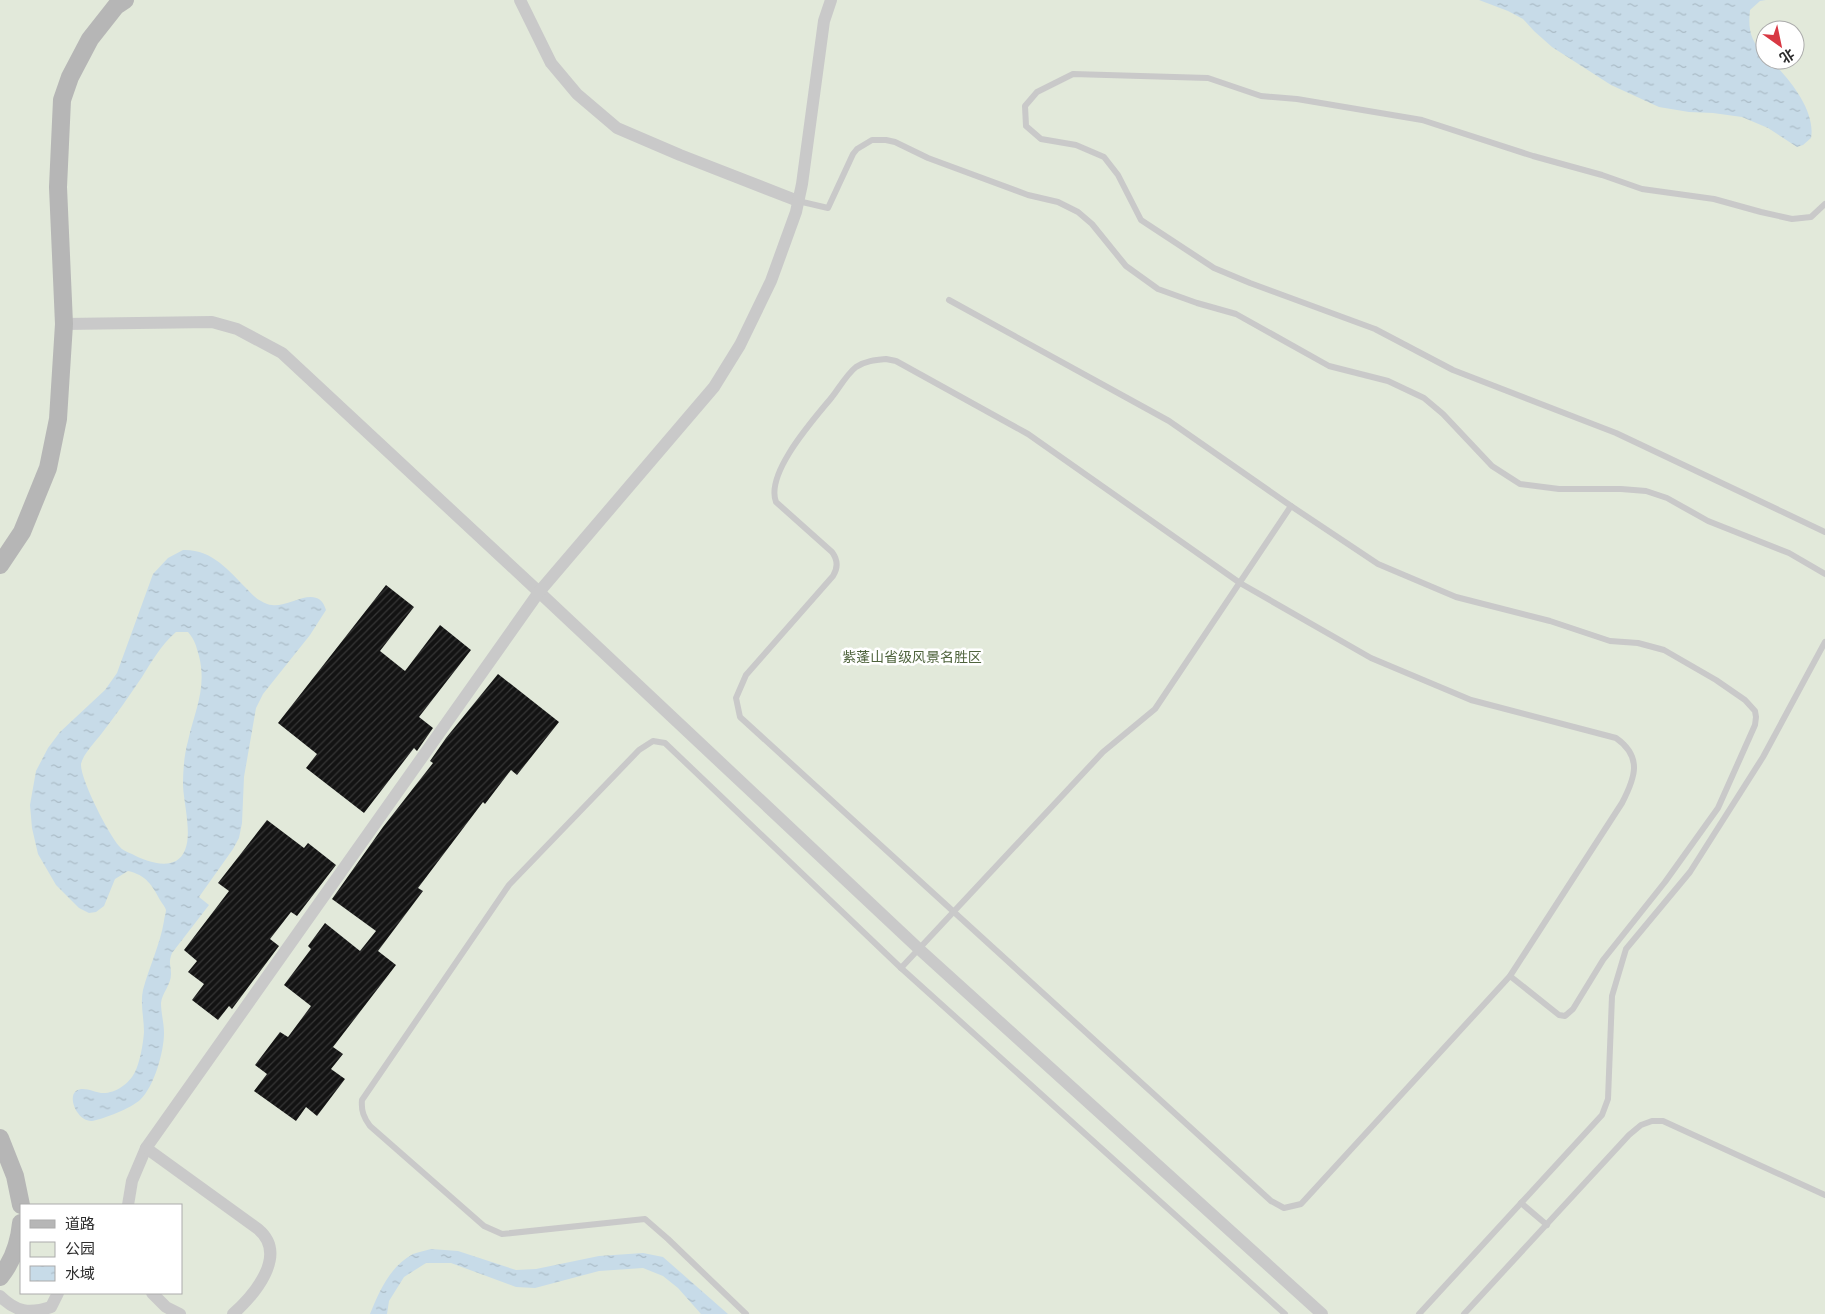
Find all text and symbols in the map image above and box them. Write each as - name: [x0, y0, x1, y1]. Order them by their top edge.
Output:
- north arrow: [1755, 20, 1805, 70]
- text: 北: [1776, 45, 1798, 68]
- park label: 紫蓬山省级风景名胜区: [842, 647, 982, 666]
- legend: [20, 1204, 182, 1294]
- text: 道路: [65, 1213, 95, 1233]
- text: 公园: [65, 1238, 95, 1258]
- text: 水域: [65, 1263, 95, 1283]

